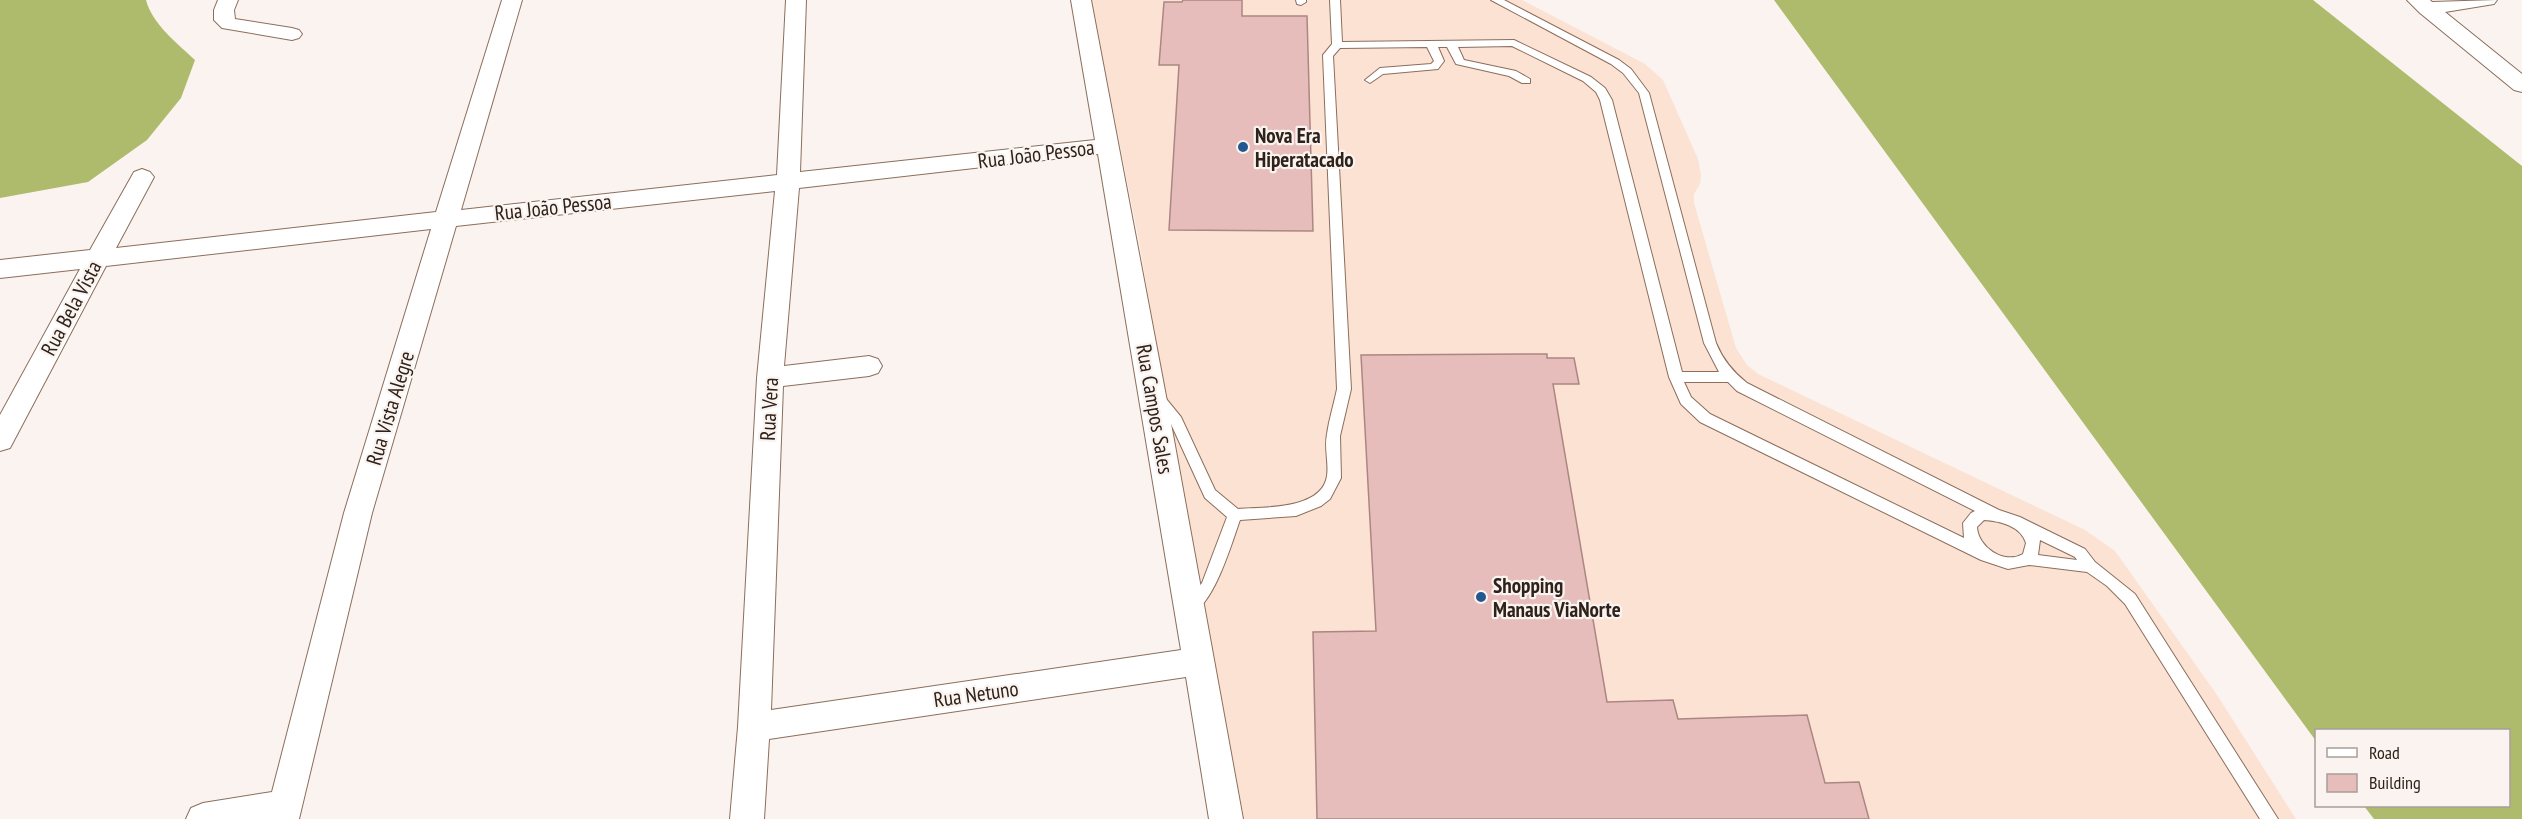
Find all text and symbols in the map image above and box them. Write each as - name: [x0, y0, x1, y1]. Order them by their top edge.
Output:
- place label: Nova Era Hiperatacado: [1255, 122, 1354, 173]
- street label: Rua João Pessoa: [976, 133, 1096, 175]
- marker: Nova Era Hiperatacado: [1236, 140, 1250, 154]
- street label: Rua João Pessoa: [493, 187, 613, 227]
- street label: Rua Bela Vista: [35, 256, 107, 360]
- street label: Rua Campos Sales: [1130, 342, 1180, 476]
- street label: Rua Vista Alegre: [360, 348, 420, 468]
- street label: Rua Vera: [754, 377, 784, 441]
- place label: Shopping Manaus ViaNorte: [1493, 572, 1621, 623]
- marker: Shopping Manaus ViaNorte: [1474, 590, 1488, 604]
- street label: Rua Netuno: [932, 675, 1020, 713]
- legend: [2315, 729, 2510, 807]
- text: Road: [2369, 741, 2400, 764]
- text: Building: [2369, 771, 2421, 794]

